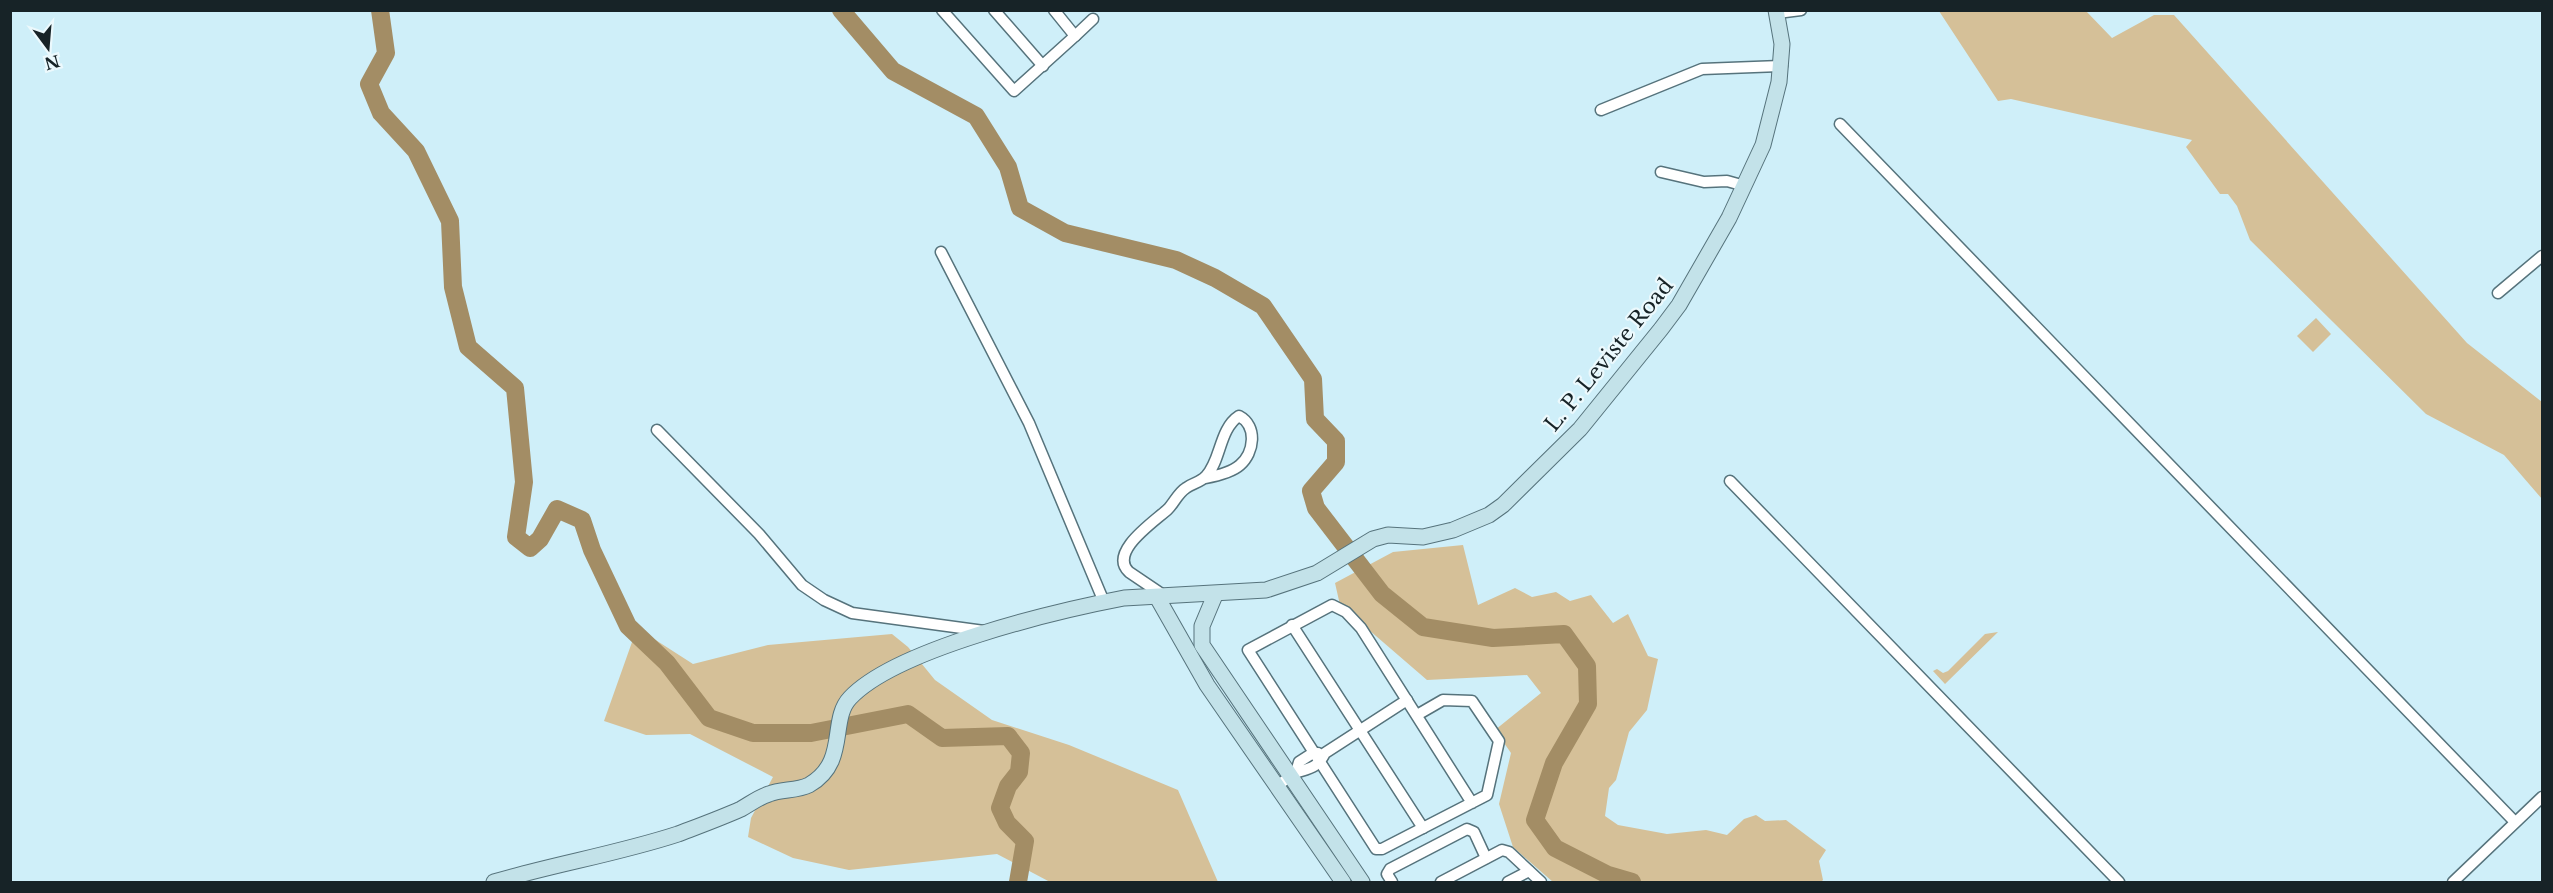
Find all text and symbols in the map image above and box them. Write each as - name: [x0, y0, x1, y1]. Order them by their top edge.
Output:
- north arrow: [18, 18, 78, 78]
- text: N: [42, 51, 62, 74]
- street label: L. P. Leviste Road: [1539, 273, 1679, 437]

